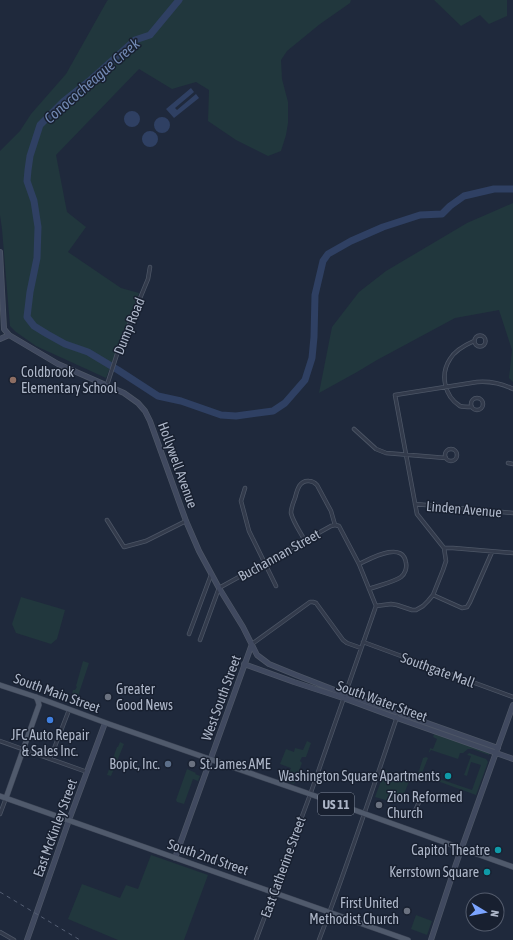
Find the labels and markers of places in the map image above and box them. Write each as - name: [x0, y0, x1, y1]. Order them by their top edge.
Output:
- place label: Coldbrook Elementary School: [21, 364, 117, 396]
- marker: Coldbrook Elementary School: [8, 375, 18, 385]
- place label: Greater Good News: [116, 681, 173, 713]
- marker: Greater Good News: [103, 692, 113, 702]
- marker: JFC Auto Repair & Sales Inc.: [45, 715, 55, 725]
- place label: JFC Auto Repair & Sales Inc.: [11, 727, 90, 759]
- place label: Bopic, Inc.: [109, 756, 160, 772]
- place label: St. James AME: [200, 756, 271, 772]
- marker: Bopic, Inc.: [163, 759, 173, 769]
- marker: St. James AME: [187, 759, 197, 769]
- place label: Washington Square Apartments: [278, 768, 440, 784]
- marker: Washington Square Apartments: [443, 771, 453, 781]
- place label: Zion Reformed Church: [387, 789, 463, 821]
- marker: Zion Reformed Church: [374, 800, 384, 810]
- place label: Capitol Theatre: [411, 842, 490, 858]
- marker: Capitol Theatre: [493, 845, 503, 855]
- place label: Kerrstown Square: [389, 864, 479, 880]
- marker: Kerrstown Square: [482, 867, 492, 877]
- place label: First United Methodist Church: [309, 895, 399, 927]
- marker: First United Methodist Church: [402, 906, 412, 916]

